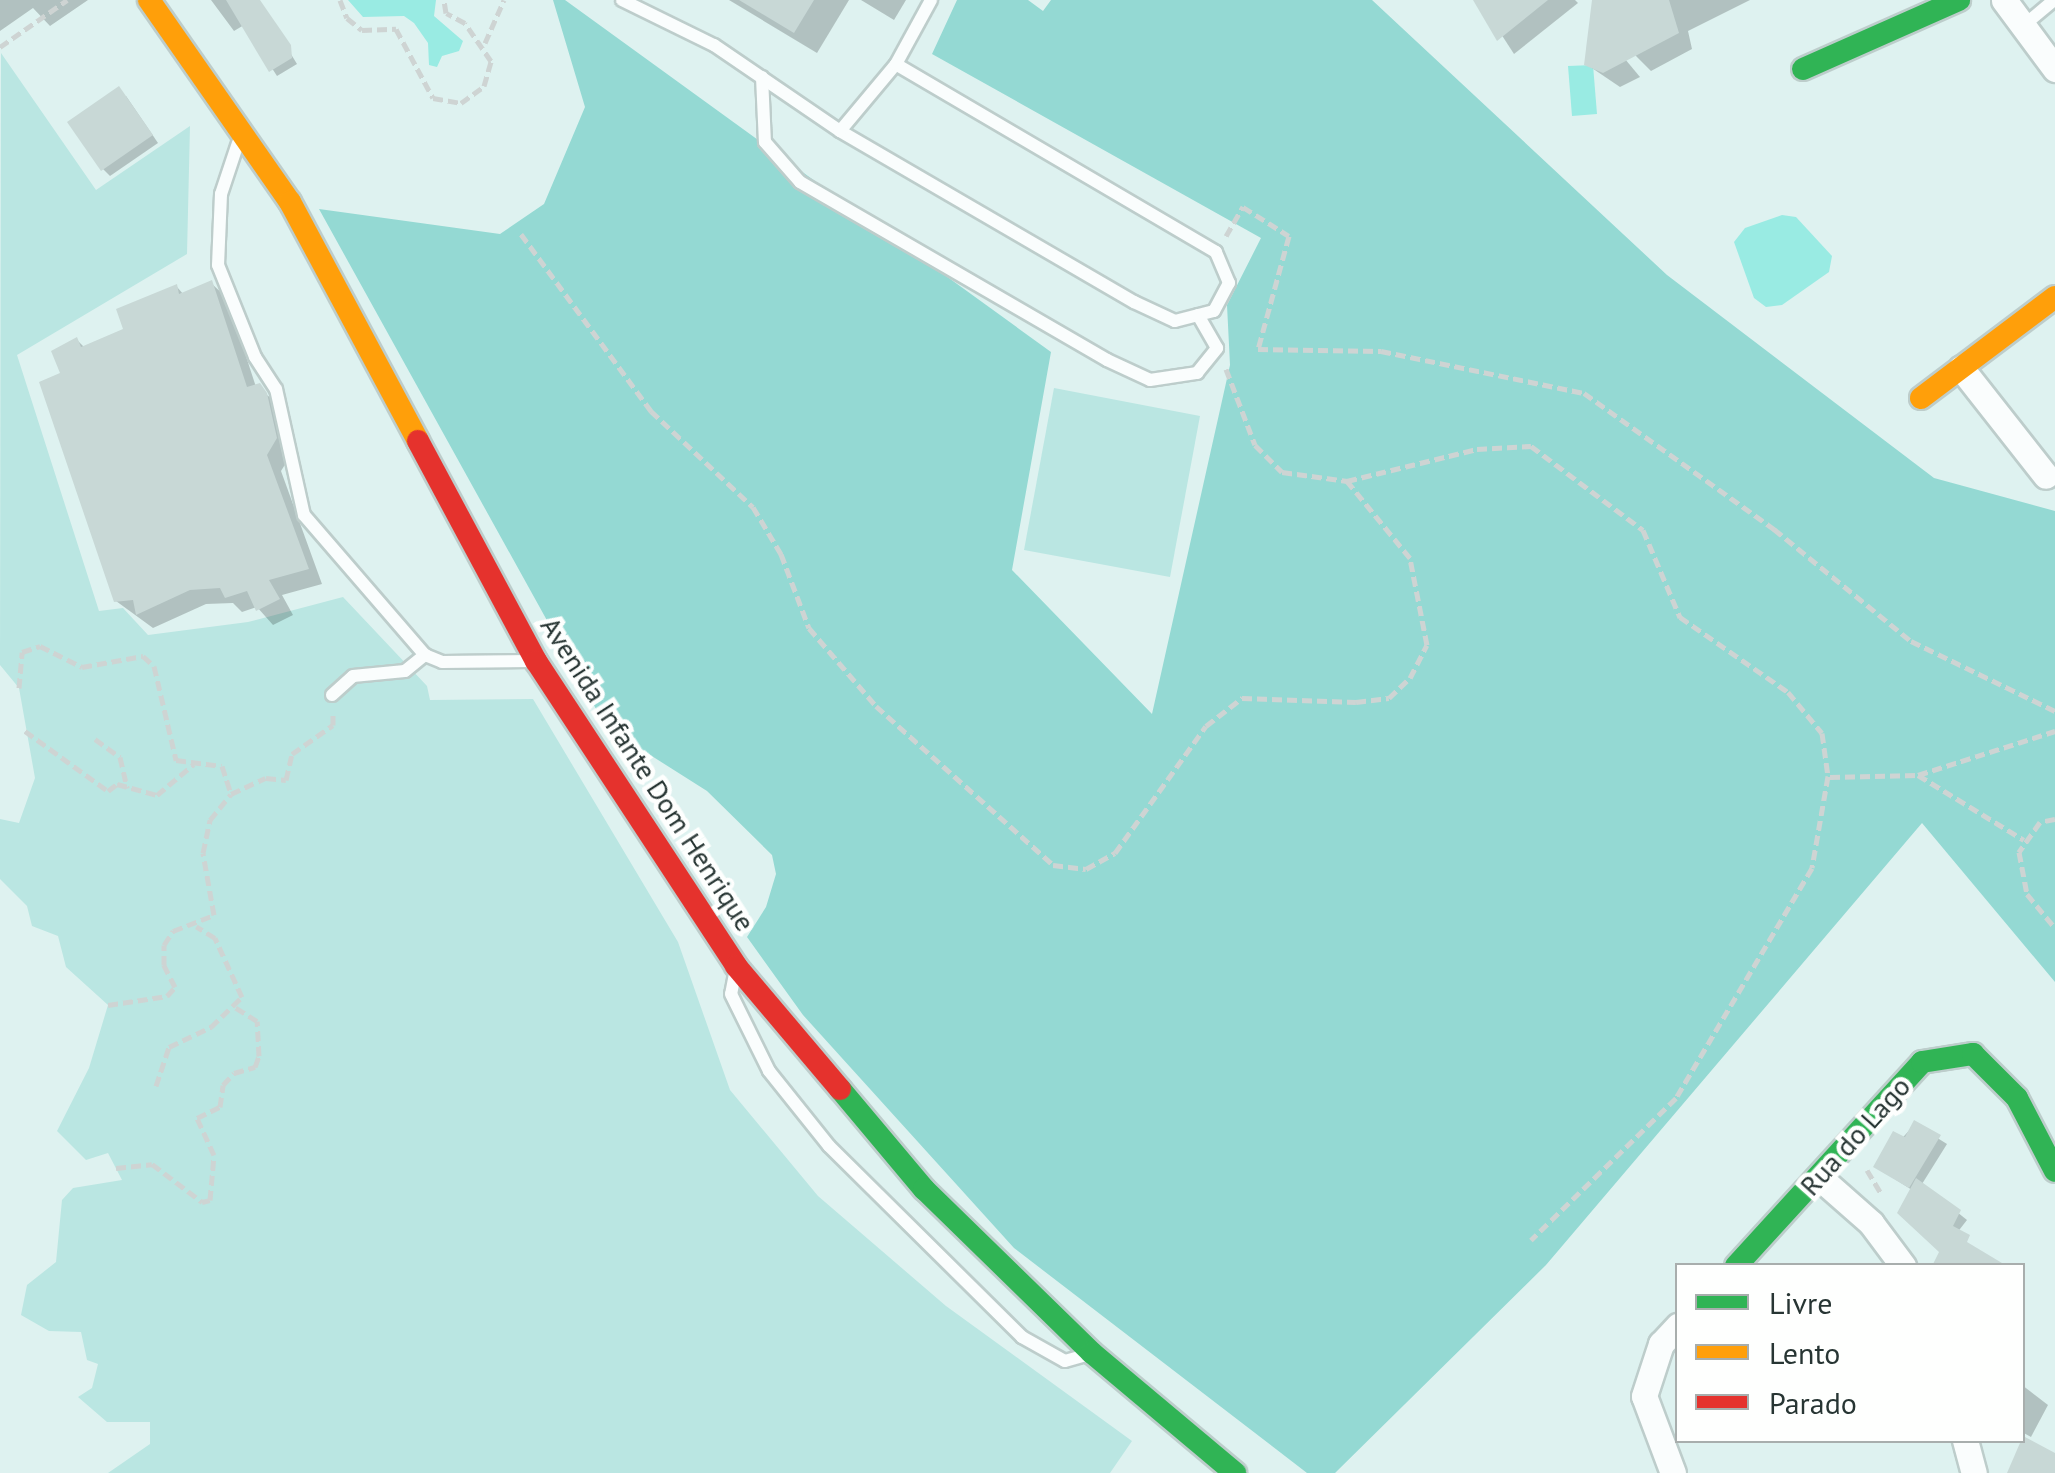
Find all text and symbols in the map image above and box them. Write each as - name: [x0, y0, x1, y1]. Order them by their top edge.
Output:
- street label: Avenida Infante Dom Henrique: [534, 611, 762, 937]
- street label: Rua do Lago: [1793, 1070, 1917, 1202]
- legend: [1675, 1263, 2025, 1443]
- text: Livre: [1769, 1283, 1832, 1322]
- text: Lento: [1769, 1333, 1840, 1372]
- text: Parado: [1769, 1383, 1857, 1422]

